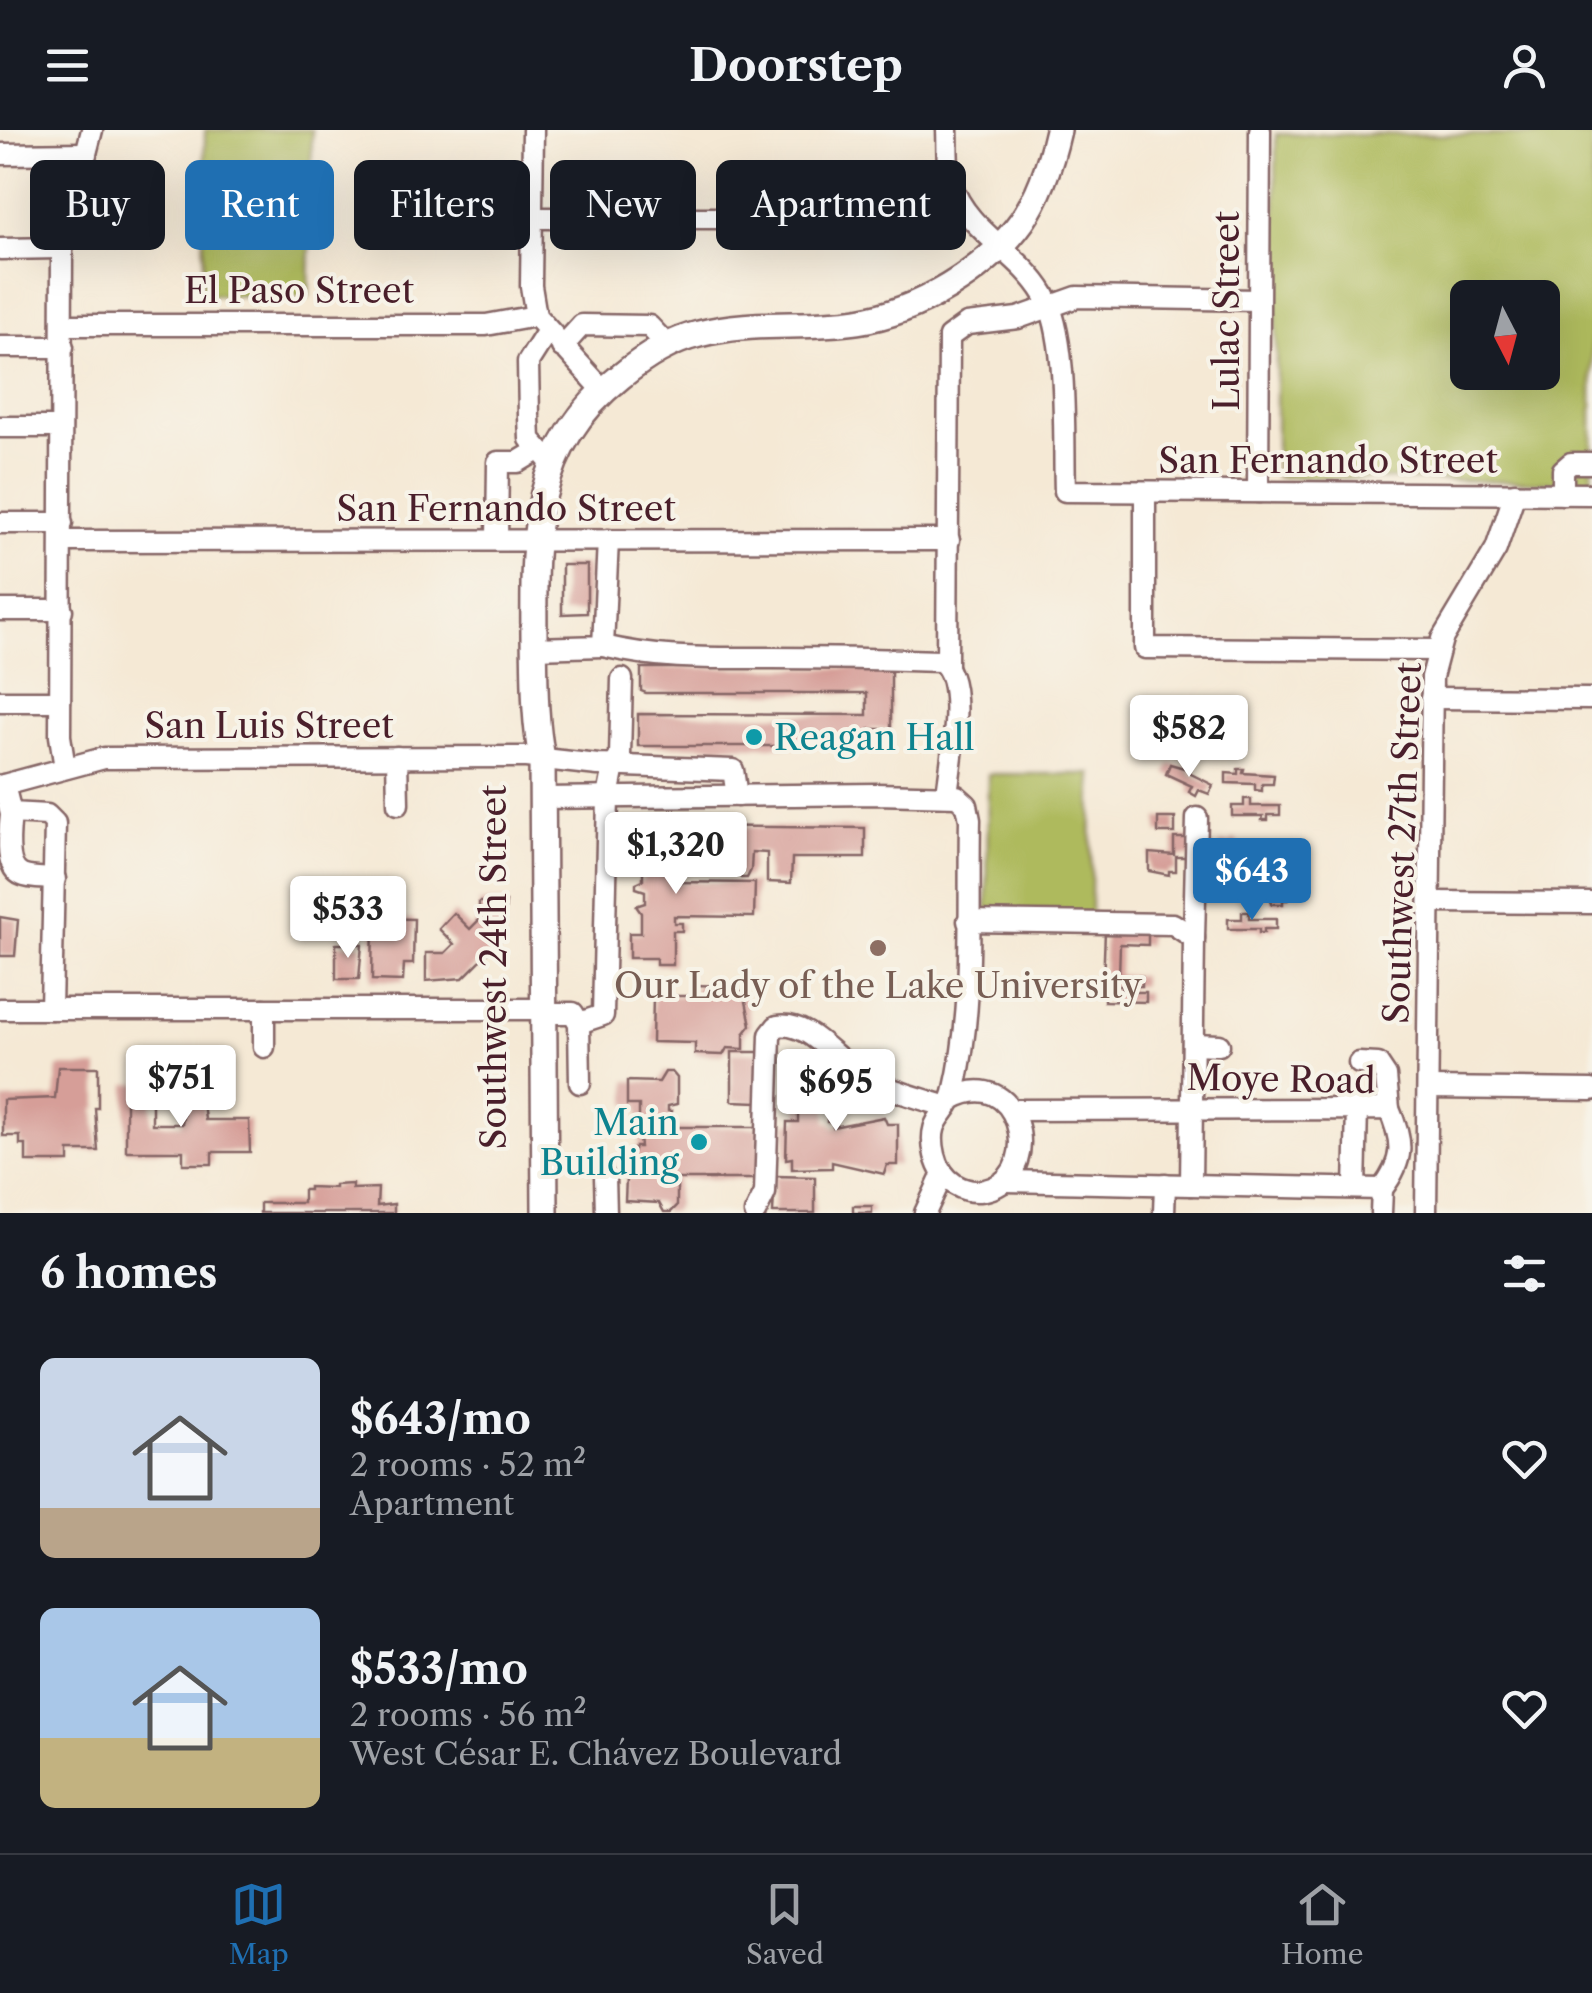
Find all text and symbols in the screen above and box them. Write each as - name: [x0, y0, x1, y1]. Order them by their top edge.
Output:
- text: Doorstep: [689, 37, 903, 93]
- icon: menu: [40, 38, 95, 93]
- icon: person: [1497, 38, 1552, 93]
- chip: Buy: [30, 160, 165, 250]
- chip: Rent: [185, 160, 334, 250]
- chip: Filters: [354, 160, 530, 250]
- chip: New: [550, 160, 696, 250]
- chip: Apartment: [716, 160, 966, 250]
- street label: Lulac Street: [1205, 210, 1248, 411]
- street label: El Paso Street: [184, 269, 415, 312]
- north arrow: [1450, 280, 1560, 390]
- map controls: [1450, 280, 1560, 390]
- street label: San Fernando Street: [1158, 439, 1498, 482]
- street label: San Fernando Street: [336, 487, 676, 530]
- street label: Southwest 27th Street: [1374, 661, 1430, 1025]
- pin: $582: [1130, 695, 1248, 780]
- street label: San Luis Street: [144, 704, 394, 747]
- text: $582: [1152, 708, 1226, 747]
- place label: Reagan Hall: [774, 716, 975, 759]
- marker: Reagan Hall: [743, 726, 765, 748]
- street label: Southwest 24th Street: [472, 784, 515, 1149]
- pin: $1,320: [595, 812, 757, 897]
- text: $1,320: [627, 825, 725, 864]
- pin: $643: [1193, 838, 1311, 923]
- text: $643: [1215, 851, 1289, 890]
- pin: $533: [289, 876, 407, 961]
- text: $533: [312, 889, 384, 928]
- marker: Our Lady of the Lake University: [867, 937, 889, 959]
- place label: Our Lady of the Lake University: [614, 964, 1143, 1007]
- pin: $751: [122, 1045, 240, 1130]
- pin: $695: [777, 1049, 895, 1134]
- street label: Moye Road: [1186, 1056, 1376, 1102]
- text: $751: [148, 1058, 214, 1097]
- text: $695: [799, 1062, 873, 1101]
- place label: Main Building: [540, 1101, 680, 1184]
- marker: Main Building: [688, 1131, 710, 1153]
- icon: filters: [1497, 1246, 1552, 1301]
- text: 6 homes: [40, 1247, 218, 1299]
- text: $643/mo: [350, 1393, 531, 1445]
- icon: home: [120, 1398, 240, 1518]
- icon: heart: [1497, 1431, 1552, 1486]
- text: 2 rooms · 52 m²: [350, 1445, 586, 1484]
- text: Apartment: [350, 1484, 514, 1523]
- text: $533/mo: [350, 1643, 528, 1695]
- icon: home: [120, 1648, 240, 1768]
- icon: heart: [1497, 1681, 1552, 1736]
- text: 2 rooms · 56 m²: [350, 1695, 587, 1734]
- text: West César E. Chávez Boulevard: [350, 1734, 842, 1773]
- tab: Map: [229, 1877, 289, 1971]
- tab: Saved: [746, 1877, 824, 1971]
- tab: Home: [1281, 1877, 1363, 1971]

